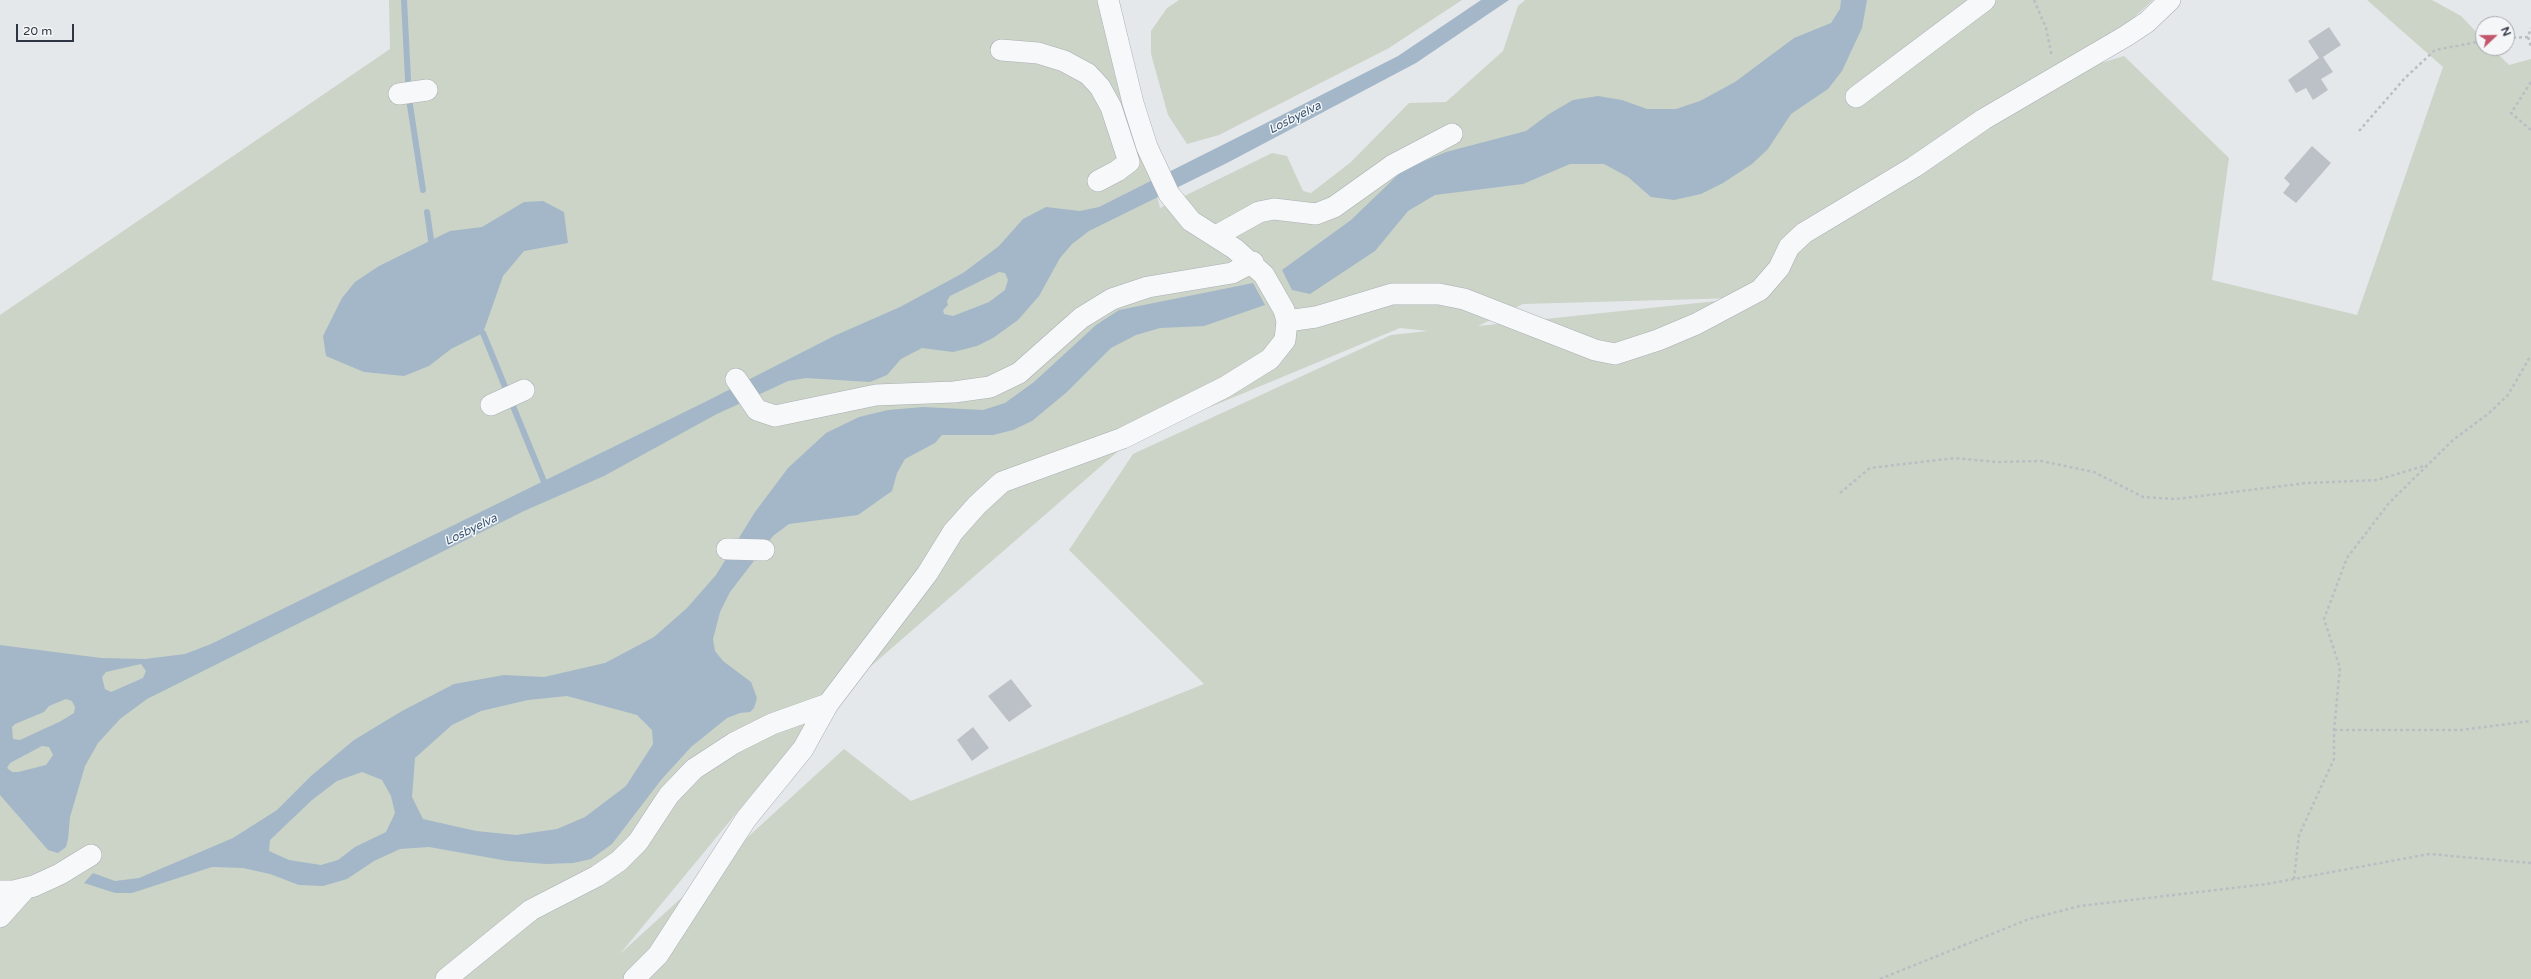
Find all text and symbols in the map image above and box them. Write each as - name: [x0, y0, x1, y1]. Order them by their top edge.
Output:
- scale bar: [18, 16, 76, 42]
- north arrow: [2475, 16, 2515, 56]
- text: 20 m: [23, 24, 52, 38]
- text: N: [2498, 25, 2513, 38]
- water label: Losbyelva: [1267, 99, 1323, 137]
- water label: Losbyelva: [442, 511, 500, 549]

